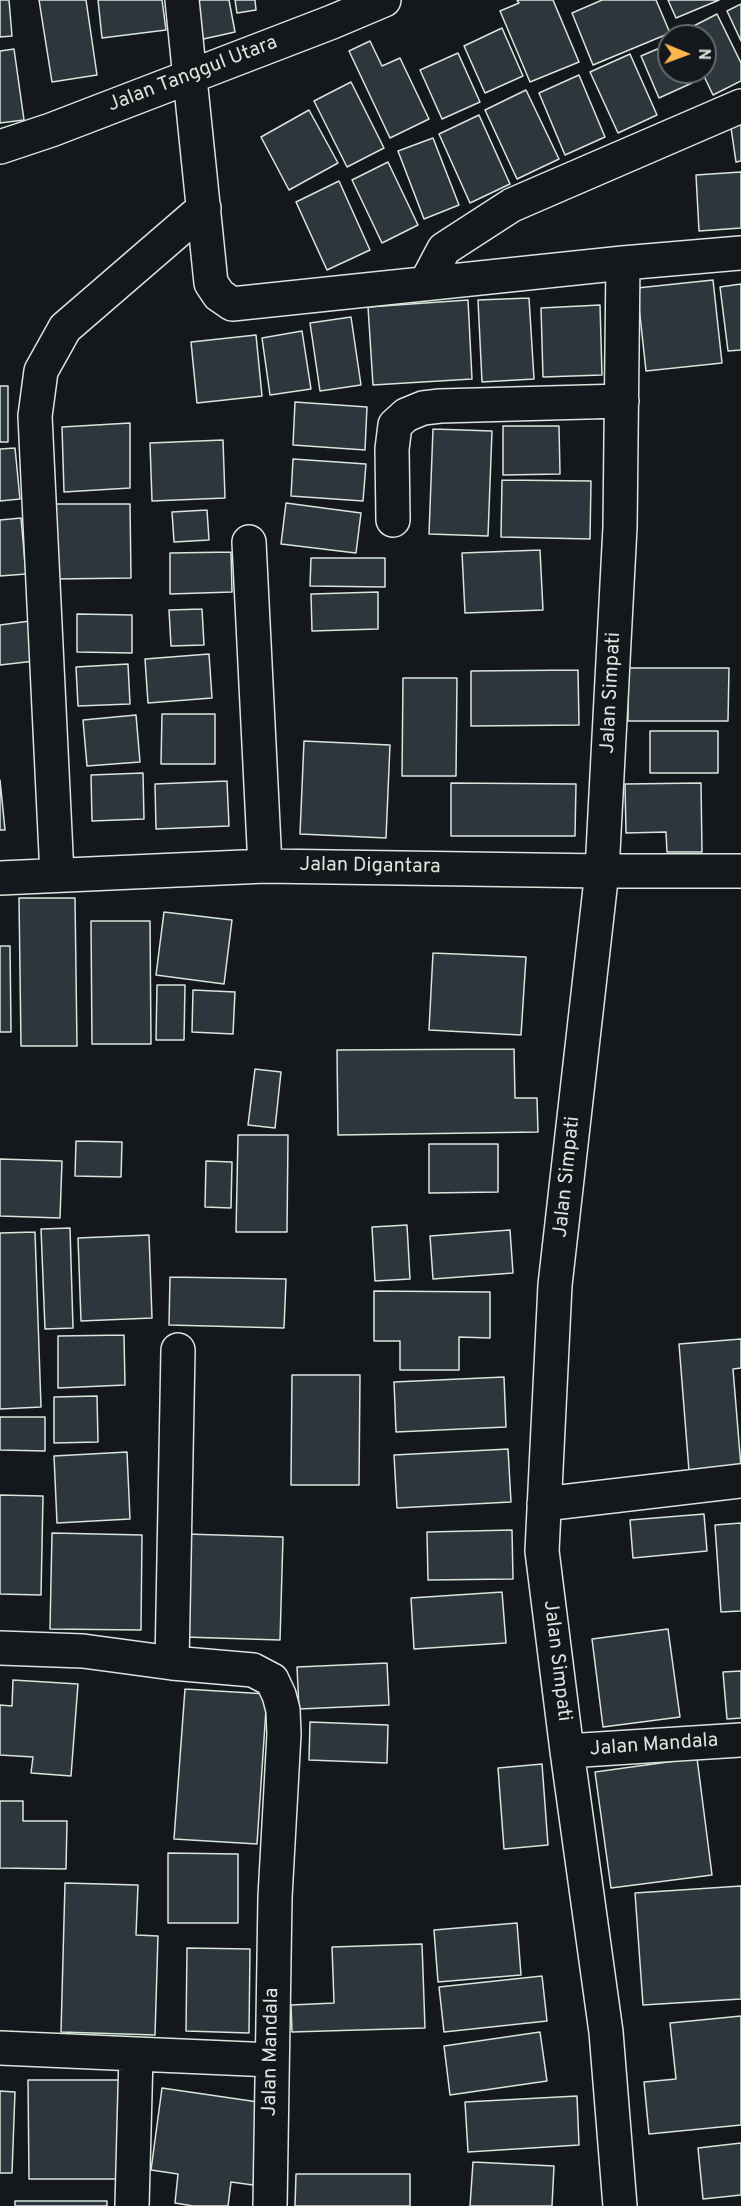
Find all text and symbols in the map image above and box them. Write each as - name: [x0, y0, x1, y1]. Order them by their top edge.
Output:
- north arrow: [657, 24, 717, 84]
- street label: Jalan Tanggul Utara: [105, 32, 281, 118]
- text: N: [693, 48, 713, 60]
- street label: Jalan Simpati: [597, 632, 627, 754]
- street label: Jalan Digantara: [299, 854, 441, 880]
- street label: Jalan Simpati: [550, 1115, 586, 1239]
- street label: Jalan Simpati: [537, 1599, 575, 1723]
- street label: Jalan Mandala: [589, 1730, 719, 1762]
- street label: Jalan Mandala: [259, 1987, 285, 2117]

